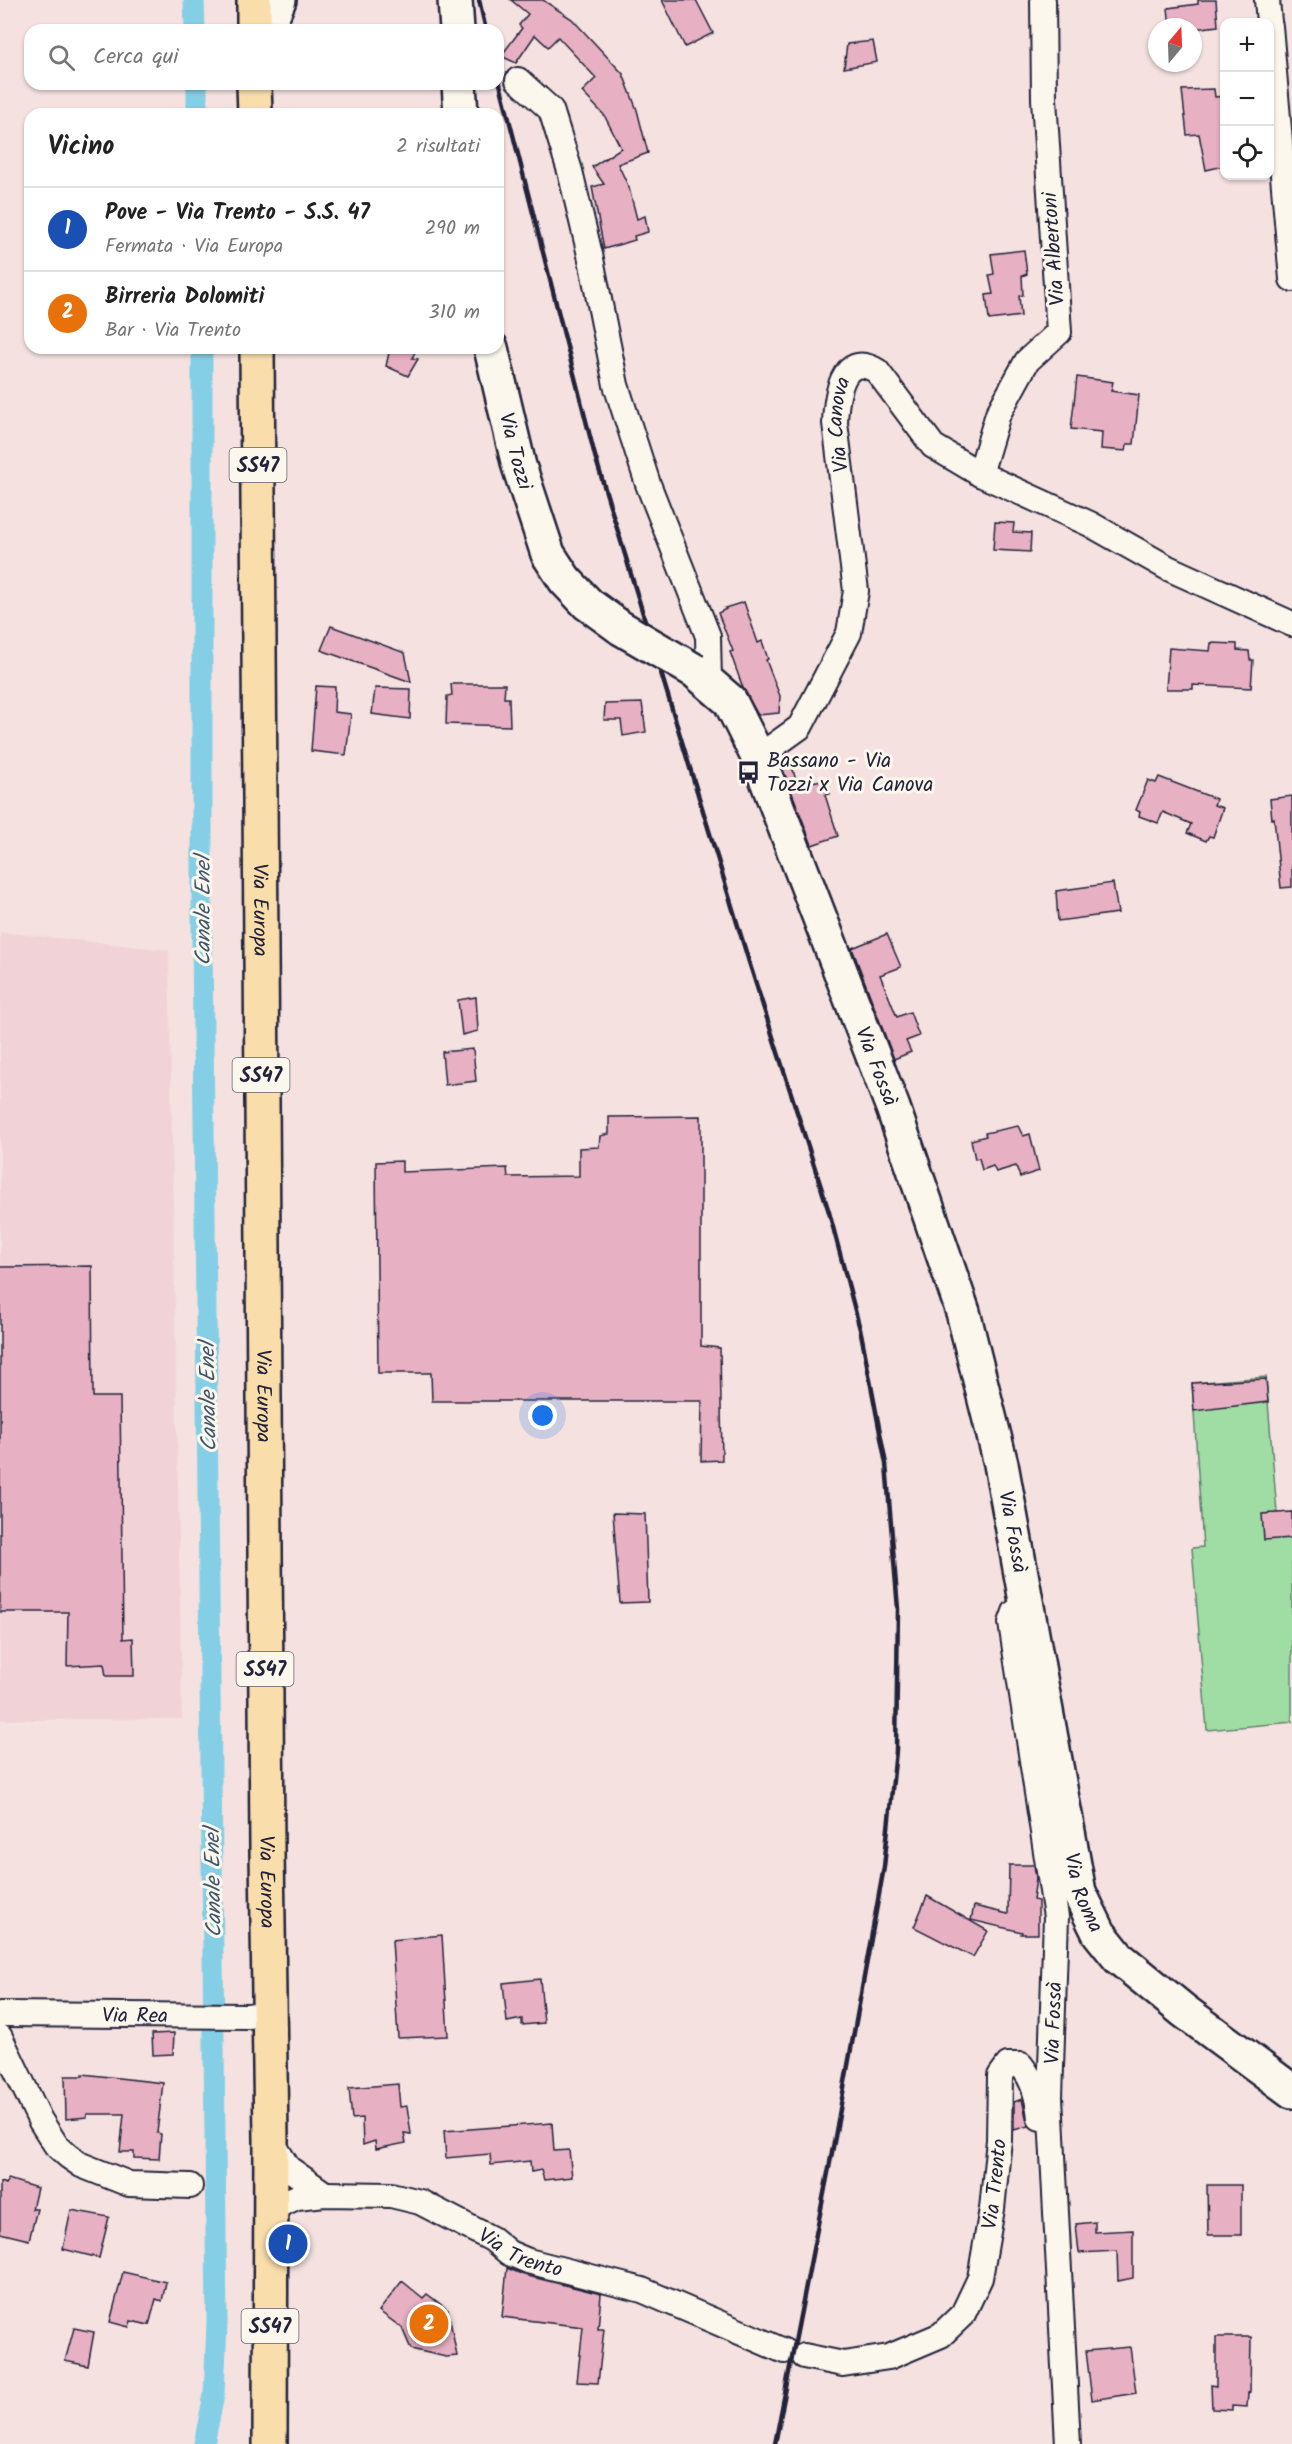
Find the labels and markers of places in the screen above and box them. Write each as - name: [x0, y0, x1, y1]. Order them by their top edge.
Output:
- place label: Bassano - Via Tozzi x Via Canova: [767, 745, 933, 802]
- bus stop icon: Bassano - Via Tozzi x Via Canova: [736, 759, 762, 785]
- pin: 1: [268, 2222, 308, 2266]
- pin: 2: [410, 2302, 448, 2346]

